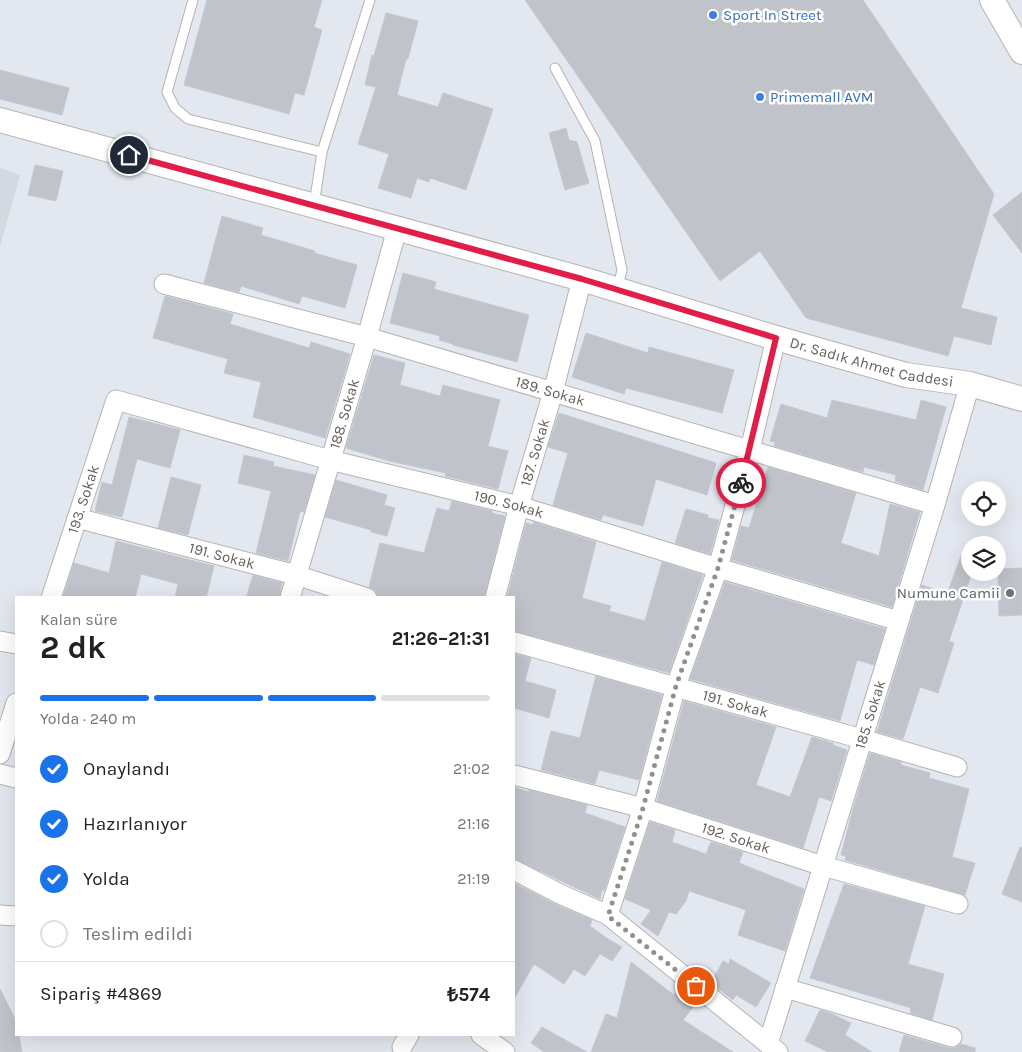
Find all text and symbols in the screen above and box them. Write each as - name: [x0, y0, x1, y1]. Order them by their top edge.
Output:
- place label: Sport In Street: [723, 6, 822, 24]
- marker: Sport In Street: [707, 9, 719, 21]
- place label: Primemall AVM: [770, 88, 874, 106]
- marker: Primemall AVM: [754, 91, 766, 103]
- pin: [108, 134, 150, 176]
- icon: home: [115, 141, 143, 169]
- street label: Dr. Sadık Ahmet Caddesi: [788, 333, 955, 391]
- street label: 189. Sokak: [513, 372, 587, 410]
- street label: 188. Sokak: [325, 377, 363, 451]
- street label: 187. Sokak: [516, 416, 554, 488]
- courier: [716, 458, 766, 508]
- street label: 193. Sokak: [64, 463, 103, 536]
- icon: bike: [727, 469, 755, 497]
- map controls: [961, 481, 1006, 581]
- button: locate: [961, 481, 1006, 526]
- street label: 190. Sokak: [472, 486, 546, 522]
- button: layers: [961, 536, 1006, 581]
- street label: 191. Sokak: [187, 539, 257, 573]
- place label: Numune Camii: [897, 584, 1000, 602]
- marker: Numune Camii: [1004, 587, 1016, 599]
- text: Kalan süre: [40, 610, 117, 629]
- text: 21:26–21:31: [392, 628, 490, 650]
- text: 2 dk: [40, 629, 106, 666]
- street label: 185. Sokak: [851, 678, 889, 751]
- street label: 191. Sokak: [701, 686, 770, 721]
- text: Yolda · 240 m: [40, 709, 136, 728]
- icon: check: [40, 755, 68, 783]
- text: Onaylandı: [83, 758, 170, 780]
- text: 21:02: [453, 759, 490, 778]
- icon: check: [40, 810, 68, 838]
- text: Hazırlanıyor: [83, 813, 187, 835]
- text: 21:16: [457, 814, 490, 833]
- street label: 192. Sokak: [700, 819, 773, 857]
- icon: check: [40, 865, 68, 893]
- text: Yolda: [83, 868, 130, 890]
- text: 21:19: [457, 869, 490, 888]
- text: Teslim edildi: [83, 923, 193, 945]
- pin: [675, 965, 717, 1007]
- icon: bag: [682, 972, 710, 1000]
- text: Sipariş #4869: [40, 983, 162, 1005]
- text: ₺574: [447, 984, 490, 1006]

